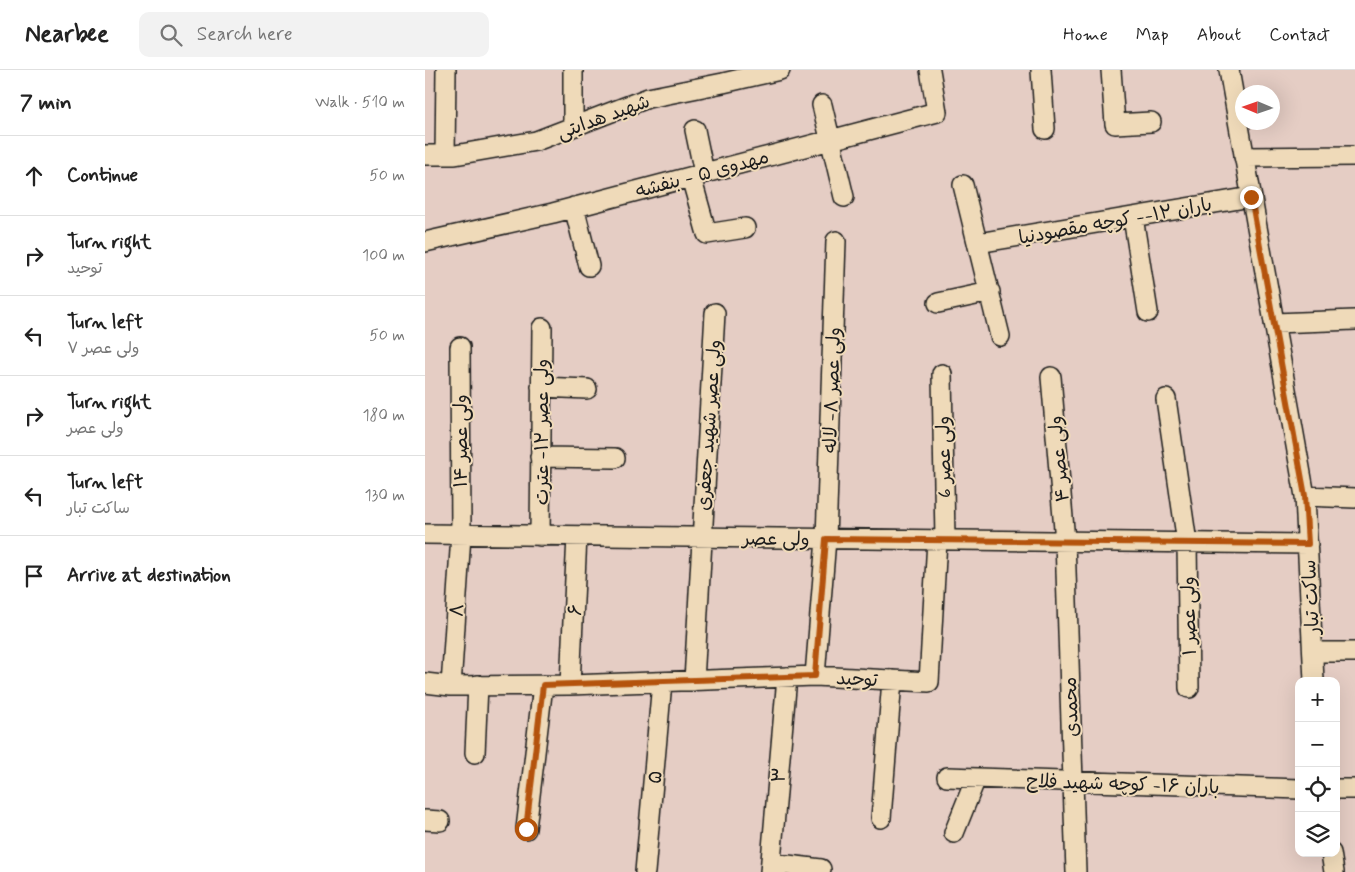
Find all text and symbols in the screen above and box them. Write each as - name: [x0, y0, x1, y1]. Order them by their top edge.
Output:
- search box: [139, 12, 489, 57]
- text: Nearbee: [25, 19, 109, 50]
- icon: search: [157, 21, 185, 49]
- text: Search here: [197, 22, 293, 47]
- text: Home: [1063, 23, 1108, 47]
- text: Map: [1136, 23, 1169, 47]
- text: About: [1197, 23, 1241, 47]
- text: Contact: [1269, 23, 1330, 47]
- north arrow: [1235, 85, 1280, 130]
- text: 7 min: [20, 89, 72, 117]
- street label: شهید هدایتی: [554, 89, 653, 146]
- text: Walk · 510 m: [315, 92, 405, 113]
- street label: مهدوی ۵ - بنفشه: [633, 145, 772, 204]
- icon: ahead: [20, 162, 48, 190]
- text: Continue: [67, 163, 138, 188]
- text: 50 m: [369, 165, 405, 186]
- route end: [1240, 186, 1263, 209]
- street label: باران ۱۲-- كوچه مقصودنيا: [1017, 192, 1214, 251]
- text: Turn right: [67, 230, 151, 255]
- icon: right: [20, 242, 48, 270]
- text: 100 m: [362, 245, 405, 266]
- text: توحید: [67, 258, 102, 279]
- text: Turn left: [67, 310, 143, 335]
- icon: left: [20, 322, 48, 350]
- text: 50 m: [369, 325, 405, 346]
- street label: ولی عصر ۸- لاله: [818, 327, 847, 453]
- text: ولی عصر ۷: [67, 338, 139, 359]
- street label: ولی عصر شهید جعفری: [691, 339, 728, 511]
- street label: ولی عصر ۱۲- عترت: [530, 359, 555, 505]
- text: Turn right: [67, 390, 151, 415]
- street label: ولی عصر ۱۴: [449, 394, 474, 488]
- icon: right: [20, 402, 48, 430]
- text: 180 m: [362, 405, 405, 426]
- street label: ولی عصر ۴: [1043, 415, 1076, 503]
- street label: ولی عصر 6: [931, 416, 958, 498]
- text: ولی عصر: [67, 418, 124, 439]
- text: Turn left: [67, 470, 143, 495]
- icon: left: [20, 482, 48, 510]
- text: 130 m: [364, 485, 405, 506]
- text: ساکت تبار: [67, 498, 130, 519]
- street label: ولی عصر: [740, 526, 810, 553]
- street label: ساکت تبار: [1297, 559, 1326, 637]
- icon: arrive: [20, 562, 48, 590]
- text: Arrive at destination: [67, 563, 231, 588]
- street label: ولی عصر ۱: [1176, 576, 1203, 656]
- street label: ۸: [445, 603, 470, 618]
- street label: ۶: [563, 604, 588, 616]
- street label: توحید: [835, 666, 879, 693]
- street label: محمدی: [1058, 676, 1085, 737]
- map controls: [1295, 677, 1340, 857]
- button: +: [1295, 677, 1340, 722]
- button: −: [1295, 722, 1340, 767]
- street label: ۳: [766, 766, 793, 784]
- button: locate: [1295, 767, 1340, 812]
- street label: ۵: [642, 769, 669, 785]
- street label: باران ۱۶- کوچه شهید فلاح: [1026, 769, 1220, 800]
- button: layers: [1295, 812, 1340, 857]
- route start: [515, 818, 538, 841]

